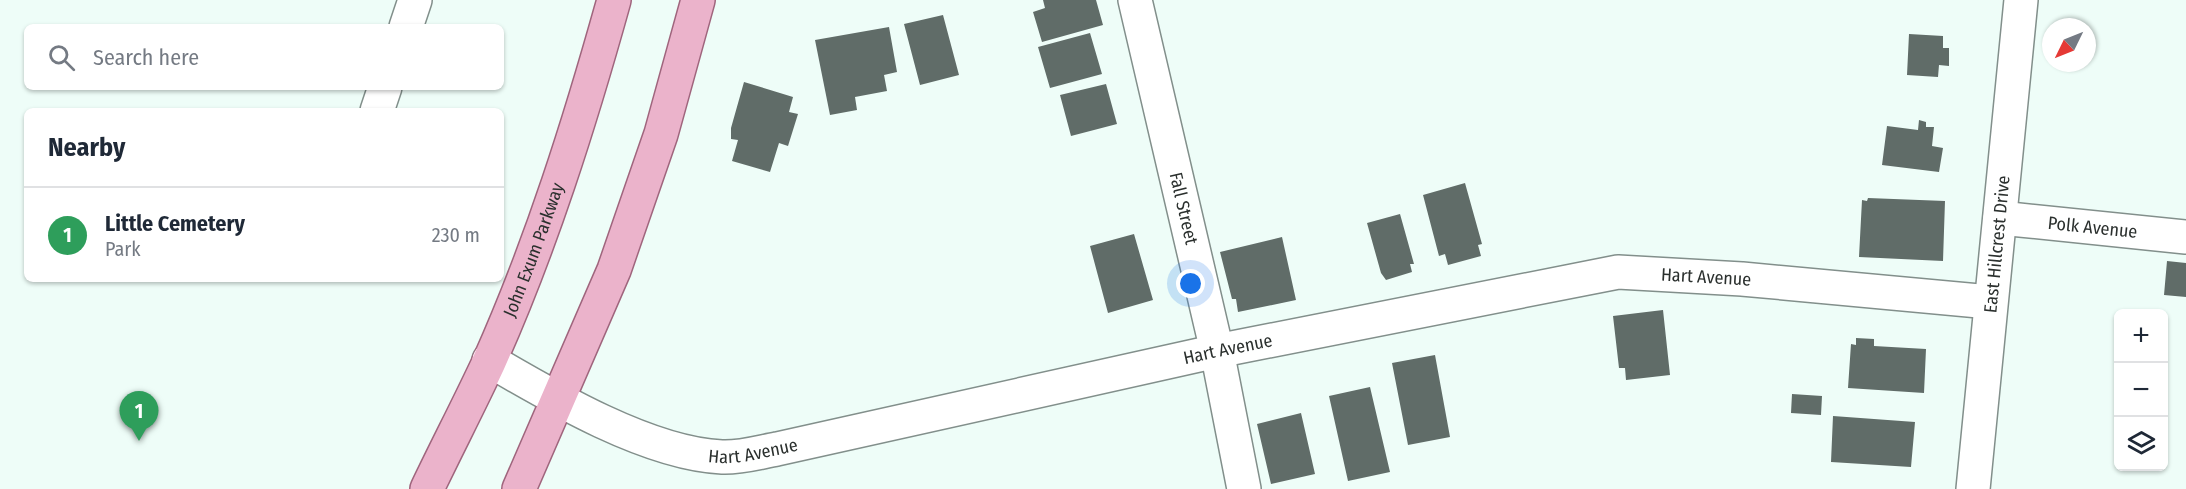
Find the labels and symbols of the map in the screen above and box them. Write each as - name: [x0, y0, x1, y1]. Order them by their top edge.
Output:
- north arrow: [2042, 18, 2096, 72]
- street label: Fall Street: [1165, 170, 1203, 247]
- street label: East Hillcrest Drive: [1979, 174, 2015, 314]
- street label: John Exum Parkway: [499, 180, 569, 320]
- street label: Polk Avenue: [2047, 212, 2138, 243]
- street label: Hart Avenue: [1660, 263, 1752, 291]
- your location: [1176, 269, 1205, 298]
- street label: Hart Avenue: [1181, 329, 1274, 369]
- pin: 1: [120, 392, 158, 441]
- street label: Hart Avenue: [707, 434, 800, 468]

